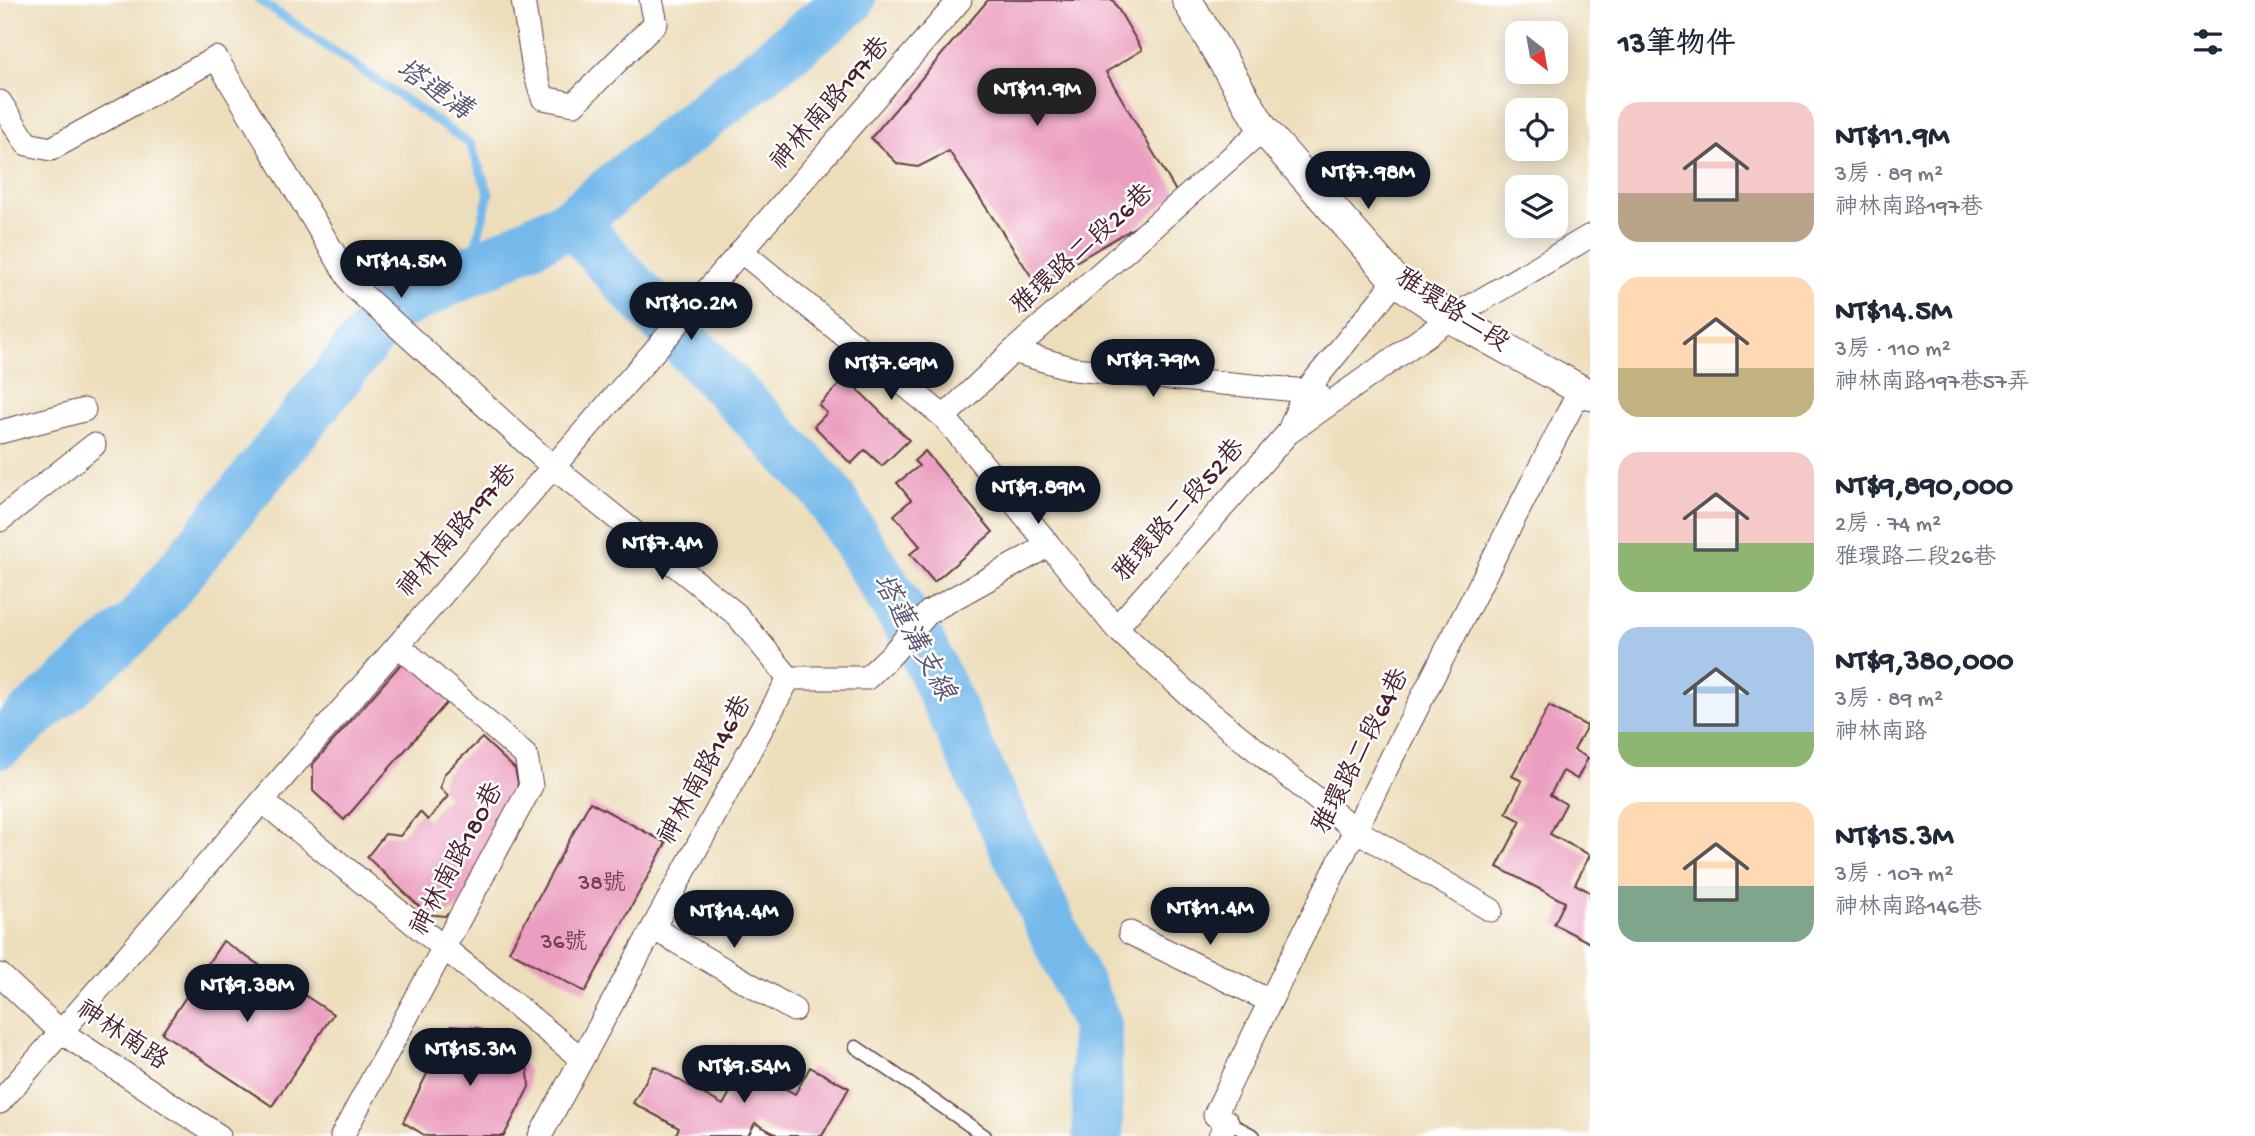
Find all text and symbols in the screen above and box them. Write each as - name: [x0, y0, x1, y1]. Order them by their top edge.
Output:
- north arrow: [1505, 21, 1568, 84]
- map controls: [1505, 21, 1568, 238]
- icon: filters: [2189, 23, 2227, 61]
- text: 13筆物件: [1618, 29, 1736, 64]
- street label: 神林南路197巷: [764, 30, 898, 178]
- water label: 塔連溝: [389, 52, 480, 129]
- pin: NT$11.9M: [965, 68, 1109, 128]
- text: NT$11.9M: [993, 77, 1081, 104]
- button: locate: [1505, 98, 1568, 161]
- text: NT$11.9M: [1835, 121, 1949, 156]
- icon: home: [1674, 130, 1758, 214]
- pin: NT$7.98M: [1296, 152, 1440, 211]
- text: NT$7.98M: [1321, 160, 1415, 187]
- text: 3房 · 89 m²: [1835, 162, 1943, 189]
- button: layers: [1505, 175, 1568, 238]
- street label: 雅環路二段26巷: [1005, 177, 1162, 323]
- text: 神林南路197巷: [1835, 195, 1983, 222]
- pin: NT$14.5M: [329, 240, 473, 300]
- text: NT$14.5M: [356, 249, 446, 276]
- street label: 雅環路二段: [1388, 262, 1515, 360]
- pin: NT$10.2M: [619, 282, 763, 342]
- text: NT$10.2M: [645, 291, 737, 318]
- text: NT$14.5M: [1835, 296, 1952, 331]
- icon: home: [1674, 305, 1758, 389]
- text: 3房 · 110 m²: [1835, 337, 1951, 364]
- pin: NT$9.79M: [1081, 340, 1225, 399]
- pin: NT$7.69M: [819, 342, 963, 402]
- text: NT$9.79M: [1107, 348, 1199, 375]
- text: NT$7.69M: [845, 351, 937, 378]
- text: 神林南路197巷57弄: [1835, 370, 2030, 397]
- street label: 雅環路二段52巷: [1107, 433, 1254, 590]
- street label: 神林南路197巷: [391, 457, 525, 605]
- pin: NT$9.89M: [966, 466, 1110, 526]
- text: NT$9,890,000: [1835, 471, 2013, 506]
- text: NT$9.89M: [991, 475, 1085, 502]
- icon: home: [1674, 480, 1758, 564]
- text: 2房 · 74 m²: [1835, 512, 1941, 539]
- pin: NT$7.4M: [597, 522, 727, 582]
- text: NT$7.4M: [622, 531, 702, 558]
- text: 雅環路二段26巷: [1835, 545, 1996, 572]
- water label: 塔蓮溝支線: [864, 568, 963, 709]
- text: NT$9,380,000: [1835, 646, 2014, 681]
- icon: home: [1674, 655, 1758, 739]
- street label: 雅環路二段64巷: [1306, 663, 1418, 840]
- text: 3房 · 89 m²: [1835, 687, 1943, 714]
- street label: 神林南路146巷: [651, 690, 761, 851]
- text: 神林南路: [1835, 720, 1927, 747]
- street label: 神林南路180巷: [404, 777, 512, 942]
- text: NT$15.3M: [1835, 821, 1953, 856]
- icon: home: [1674, 830, 1758, 914]
- text: 3房 · 107 m²: [1835, 862, 1953, 889]
- house number: 38號: [577, 870, 626, 898]
- pin: NT$11.4M: [1138, 888, 1282, 947]
- pin: NT$14.4M: [662, 890, 806, 950]
- text: 神林南路146巷: [1835, 895, 1982, 922]
- text: NT$11.4M: [1167, 896, 1253, 923]
- text: NT$14.4M: [690, 899, 778, 926]
- house number: 36號: [540, 929, 587, 957]
- pin: NT$9.38M: [175, 964, 319, 1024]
- text: NT$9.38M: [200, 973, 294, 1000]
- street label: 神林南路: [69, 993, 174, 1079]
- pin: NT$15.3M: [398, 1028, 542, 1088]
- text: NT$15.3M: [425, 1037, 515, 1064]
- pin: NT$9.54M: [672, 1046, 816, 1105]
- text: NT$9.54M: [698, 1054, 790, 1081]

